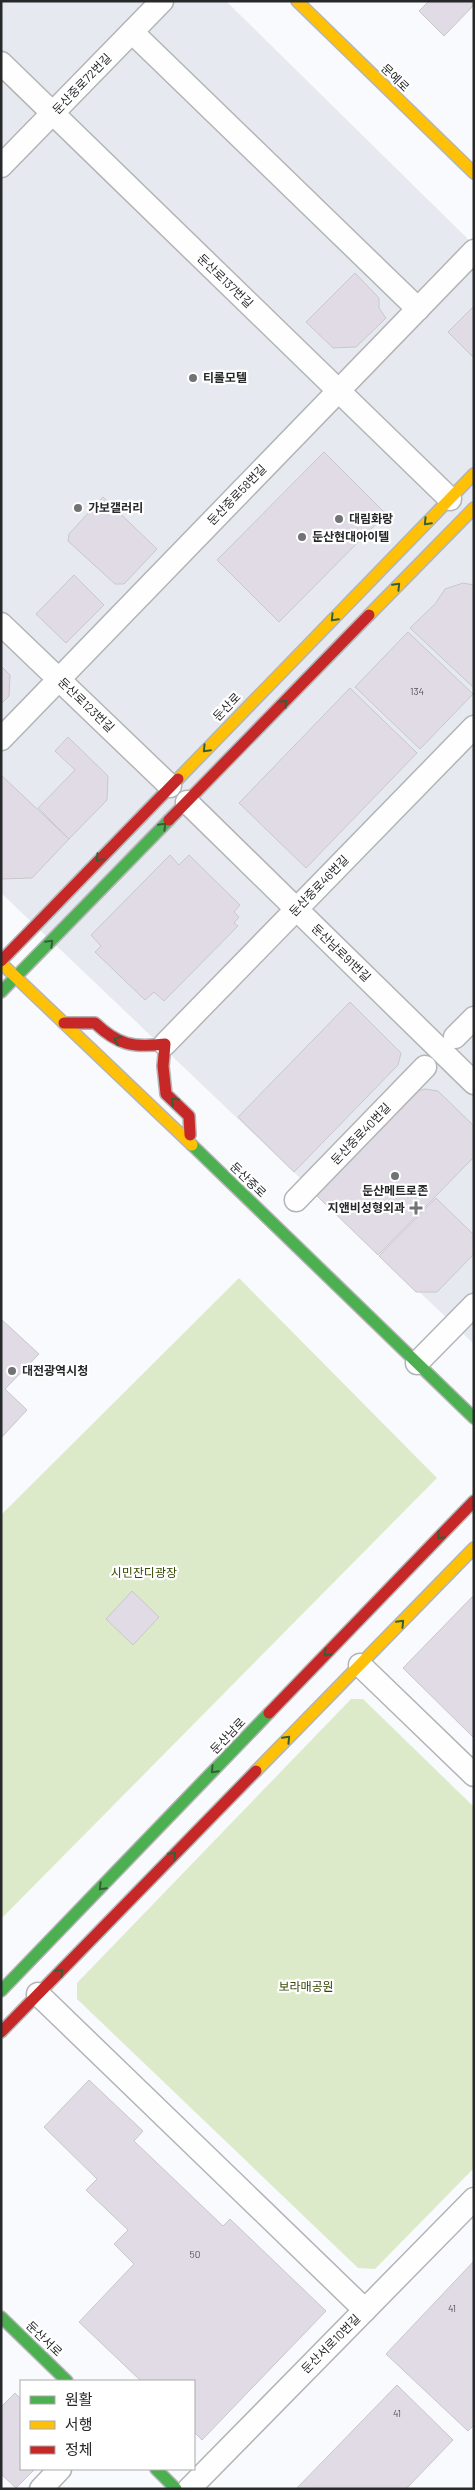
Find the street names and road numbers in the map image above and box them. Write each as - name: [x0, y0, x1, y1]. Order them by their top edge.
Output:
- street label: 둔산중로72번길: [49, 50, 114, 116]
- street label: 문예로: [379, 61, 412, 94]
- street label: 둔산로137번길: [195, 250, 256, 310]
- street label: 둔산중로58번길: [204, 461, 269, 527]
- street label: 둔산로123번길: [56, 674, 117, 734]
- street label: 둔산로: [210, 690, 243, 723]
- street label: 둔산중로46번길: [286, 852, 351, 919]
- street label: 둔산남로91번길: [309, 921, 374, 984]
- street label: 둔산중로40번길: [328, 1100, 393, 1167]
- street label: 둔산중로: [228, 1159, 269, 1200]
- street label: 둔산남로: [207, 1715, 248, 1756]
- street label: 둔산서로10번길: [298, 2311, 363, 2376]
- street label: 둔산서로: [24, 2318, 65, 2359]

